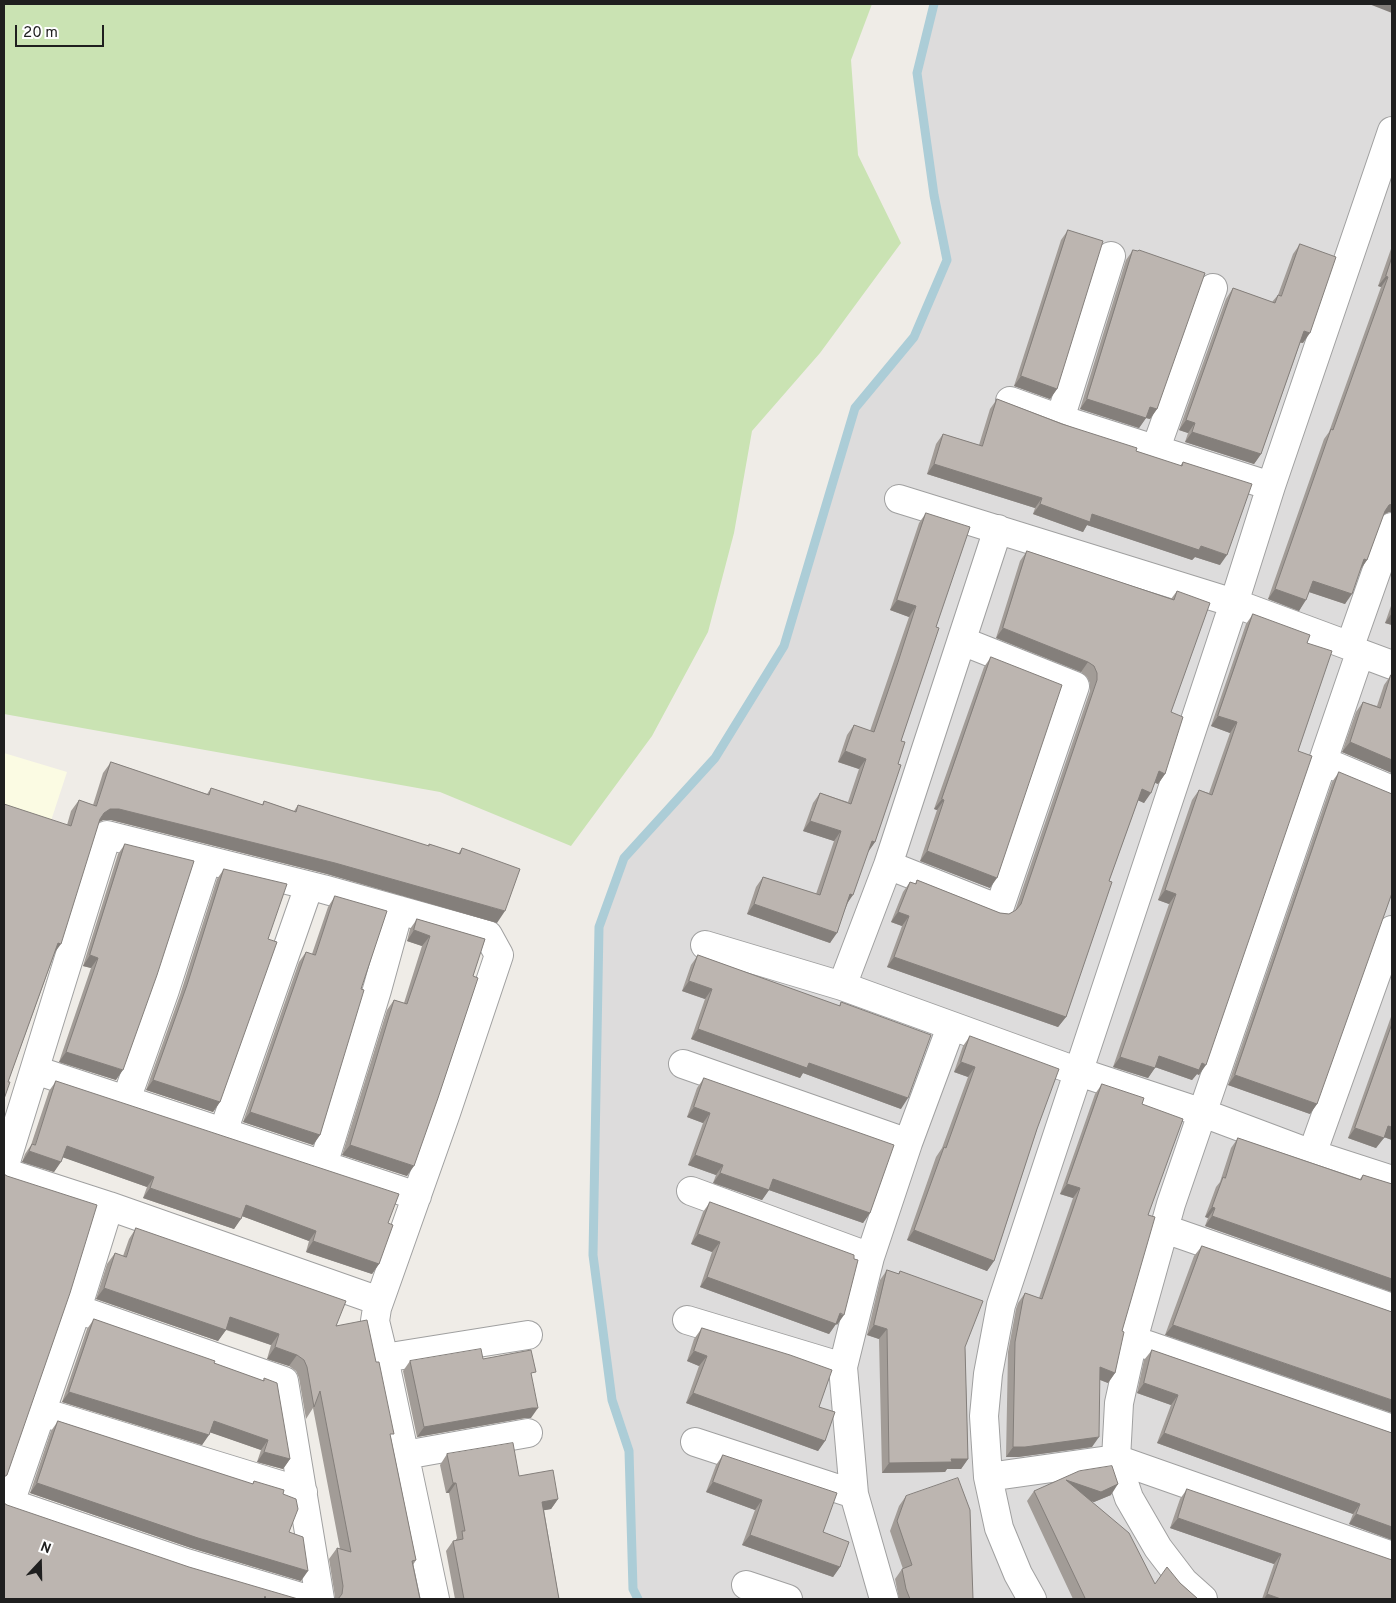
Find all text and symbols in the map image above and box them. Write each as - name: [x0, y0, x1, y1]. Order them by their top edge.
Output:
- scale bar: [18, 15, 106, 47]
- text: 20 m: [23, 24, 58, 43]
- north arrow: [15, 1538, 65, 1588]
- text: N: [38, 1539, 53, 1558]

